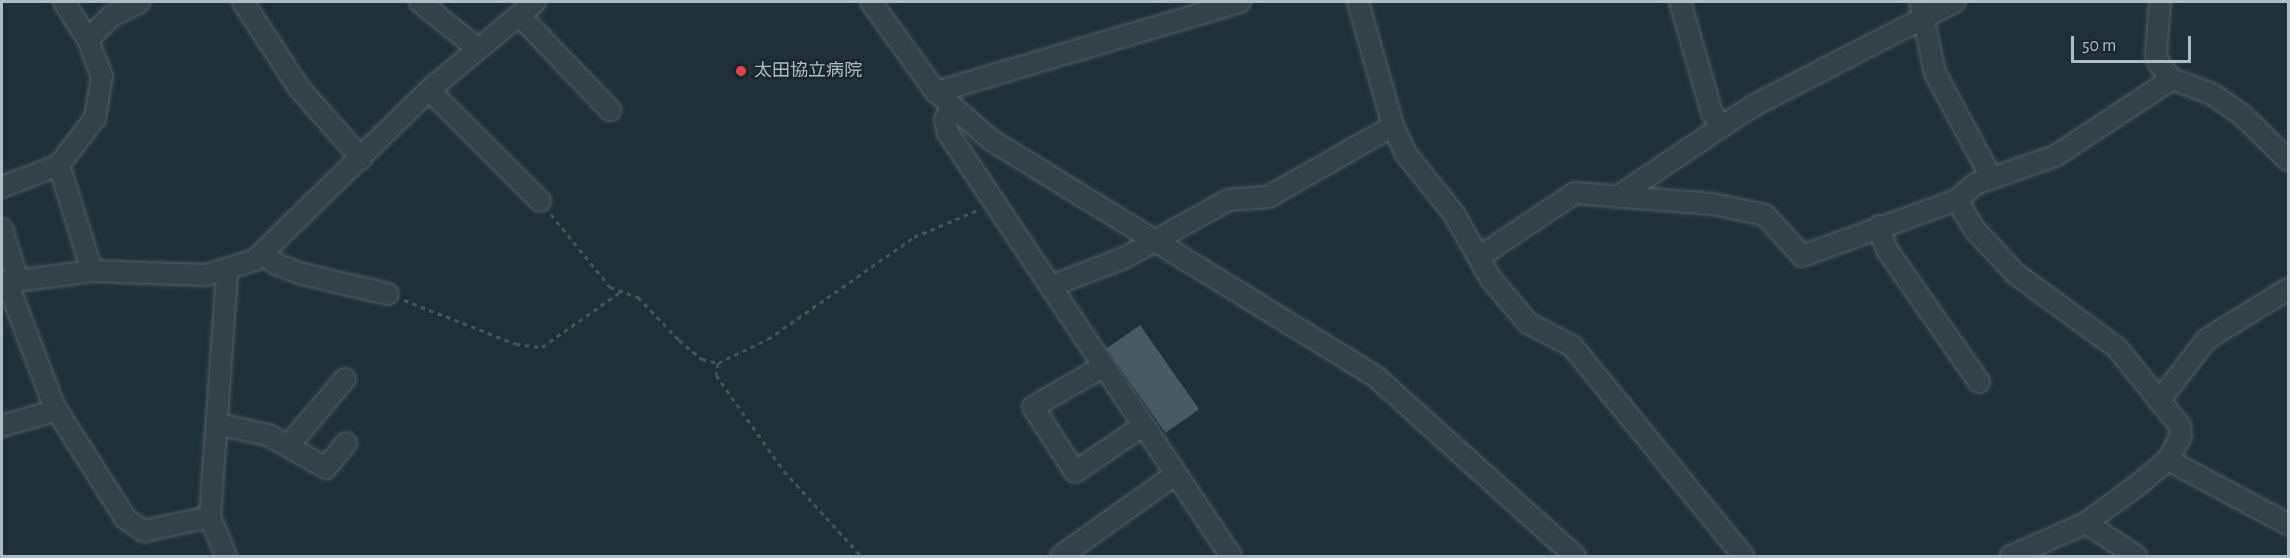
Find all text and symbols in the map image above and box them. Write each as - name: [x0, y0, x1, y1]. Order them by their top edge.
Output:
- scale bar: [2074, 24, 2194, 62]
- text: 50 m: [2082, 37, 2116, 55]
- place label: 太田協立病院: [754, 60, 862, 82]
- marker: 太田協立病院: [732, 62, 750, 80]

